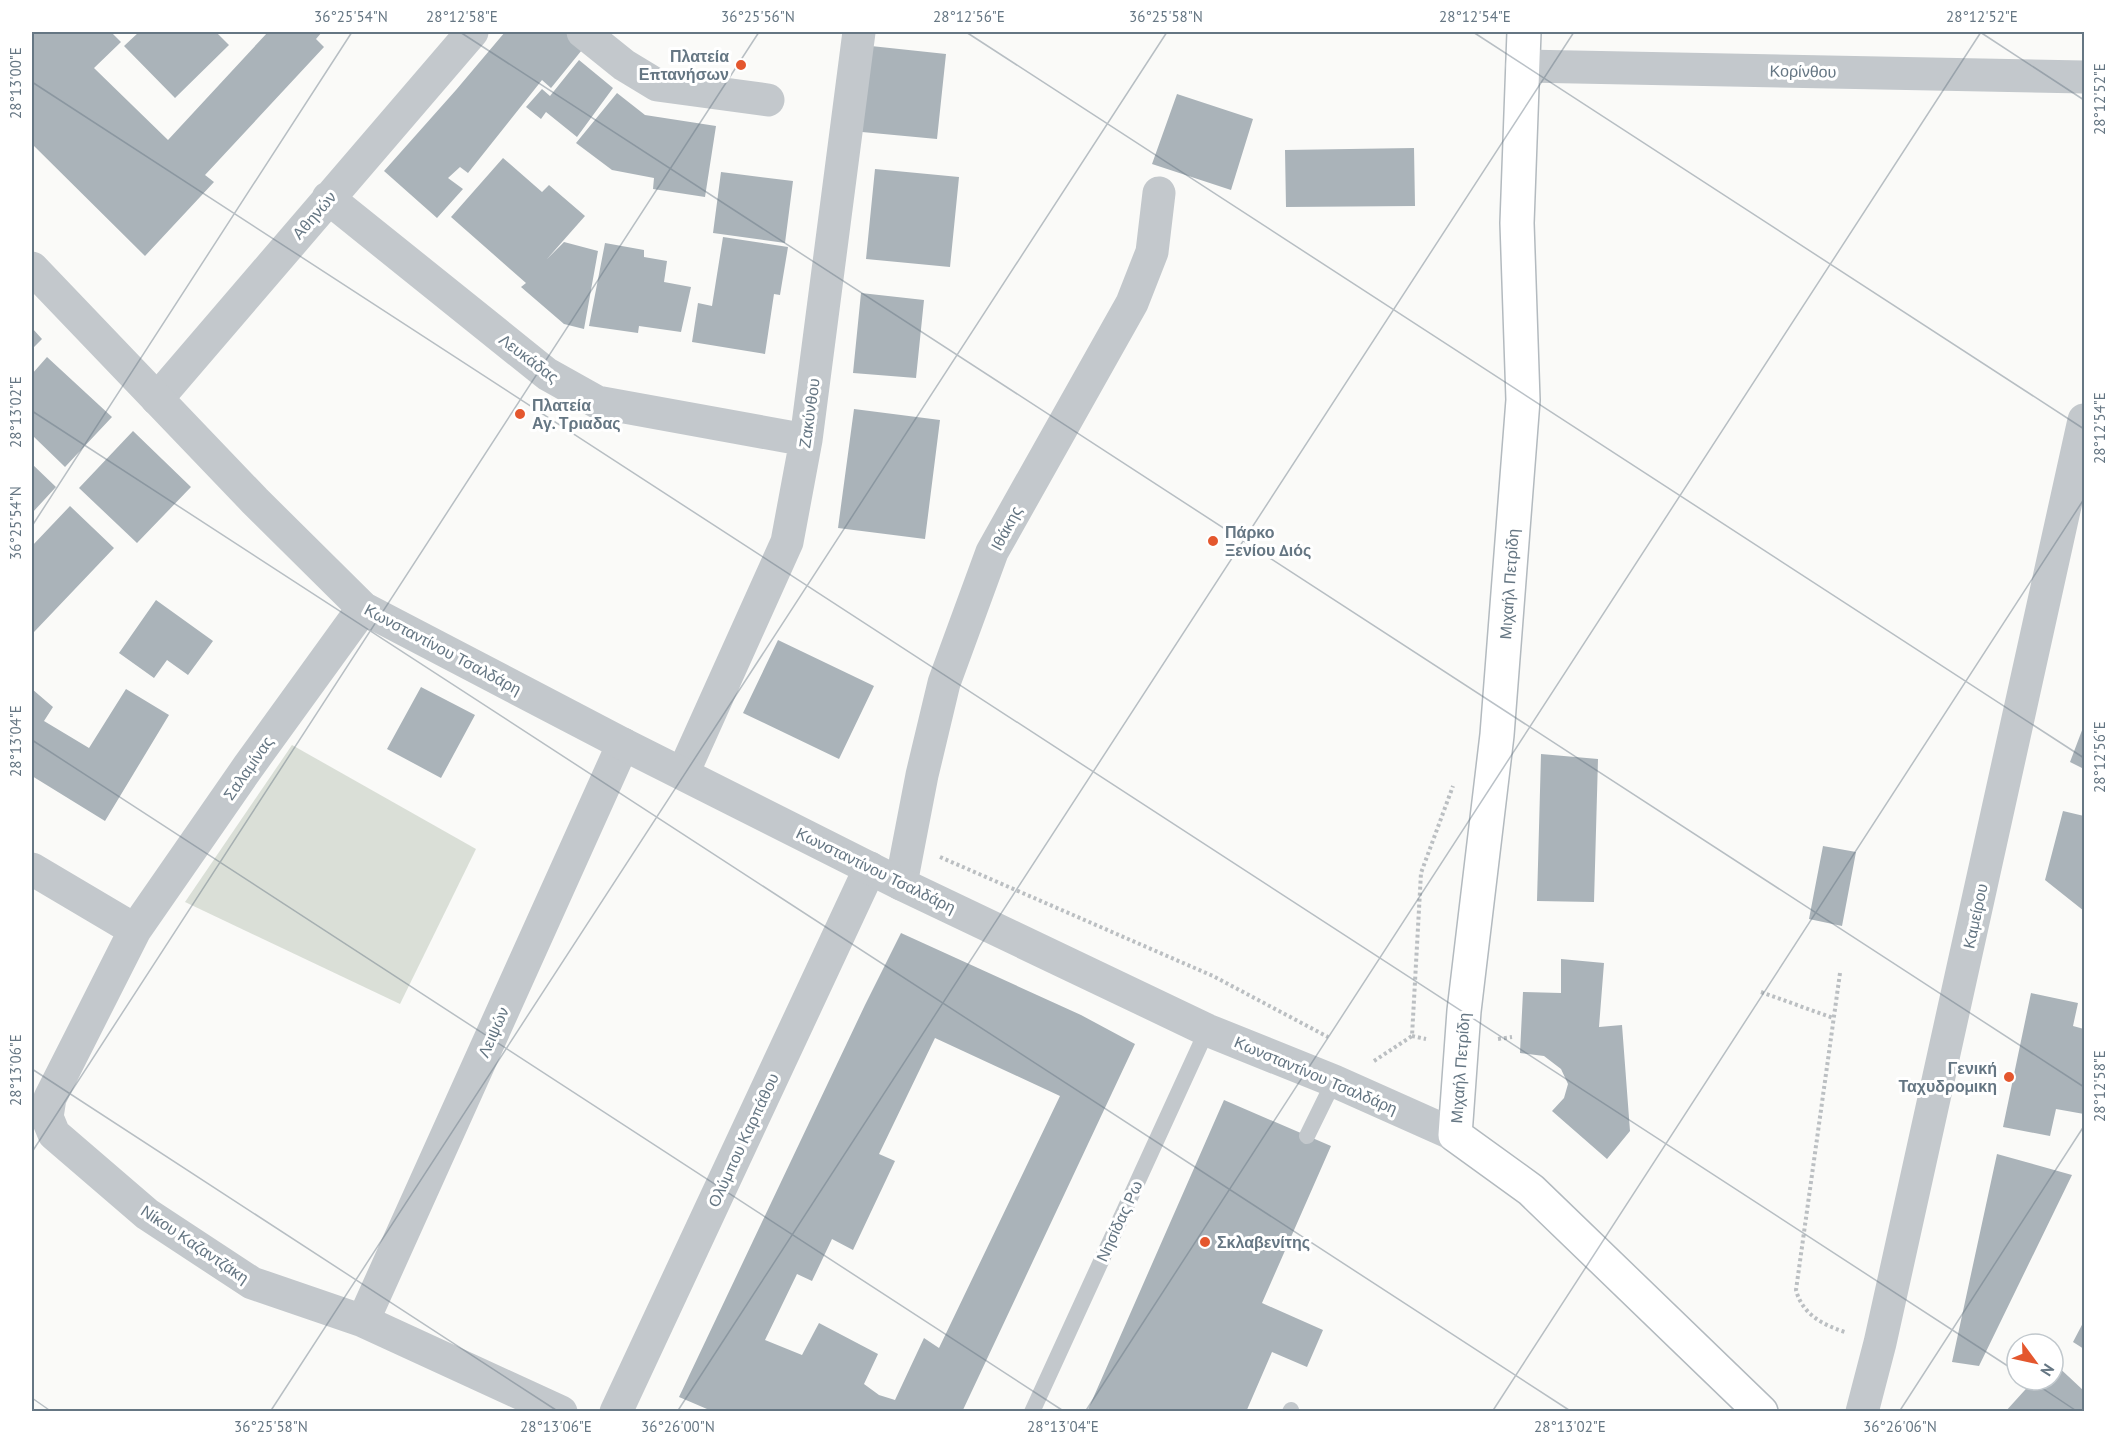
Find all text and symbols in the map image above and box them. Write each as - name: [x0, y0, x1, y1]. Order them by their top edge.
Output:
- text: 36°25'54"N: [314, 7, 388, 26]
- text: 28°12'58"E: [426, 7, 498, 26]
- text: 36°25'56"N: [721, 7, 795, 26]
- text: 28°12'56"E: [933, 7, 1005, 26]
- text: 36°25'58"N: [1129, 7, 1203, 26]
- text: 28°12'54"E: [1439, 7, 1511, 26]
- text: 28°12'52"E: [1946, 7, 2018, 26]
- place label: Πλατεία Επτανήσων: [639, 46, 729, 84]
- text: 28°13'00"E: [6, 47, 25, 119]
- marker: Πλατεία Επτανήσων: [734, 58, 748, 72]
- street label: Κορίνθου: [1770, 60, 1836, 82]
- text: 28°12'52"E: [2090, 63, 2109, 135]
- street label: Αθηνών: [288, 187, 340, 243]
- street label: Λευκάδας: [495, 329, 563, 387]
- text: 28°13'02"E: [6, 376, 25, 448]
- street label: Ζακύνθου: [794, 377, 824, 449]
- text: 28°12'54"E: [2090, 392, 2109, 464]
- place label: Πλατεία Αγ. Τριαδας: [532, 395, 621, 433]
- marker: Πλατεία Αγ. Τριαδας: [513, 407, 527, 421]
- text: 36°25'54"N: [6, 486, 25, 560]
- street label: Ιθάκης: [986, 502, 1026, 554]
- place label: Πάρκο Ξενίου Διός: [1225, 522, 1311, 560]
- street label: Μιχαήλ Πετρίδη: [1495, 528, 1523, 640]
- marker: Πάρκο Ξενίου Διός: [1206, 534, 1220, 548]
- street label: Κωνσταντίνου Τσαλδάρη: [361, 599, 525, 699]
- text: 28°13'04"E: [6, 705, 25, 777]
- text: 28°12'56"E: [2090, 721, 2109, 793]
- street label: Σαλαμίνας: [219, 732, 277, 804]
- street label: Κωνσταντίνου Τσαλδάρη: [793, 823, 959, 917]
- street label: Καμείρου: [1958, 882, 1992, 950]
- street label: Λειψών: [473, 1004, 513, 1060]
- street label: Μιχαήλ Πετρίδη: [1446, 1012, 1474, 1124]
- street label: Κωνσταντίνου Τσαλδάρη: [1232, 1032, 1400, 1118]
- text: 28°13'06"E: [6, 1034, 25, 1106]
- text: 28°12'58"E: [2090, 1050, 2109, 1122]
- place label: Γενική Ταχυδρομικη: [1898, 1058, 1997, 1096]
- street label: Ολύμπου Καρπάθου: [703, 1070, 783, 1210]
- marker: Γενική Ταχυδρομικη: [2002, 1070, 2016, 1084]
- street label: Νησίδας Ρω: [1092, 1177, 1146, 1265]
- street label: Νίκου Καζαντζάκη: [137, 1200, 253, 1288]
- place label: Σκλαβενίτης: [1217, 1232, 1310, 1252]
- marker: Σκλαβενίτης: [1198, 1235, 1212, 1249]
- north arrow: [2005, 1332, 2065, 1392]
- text: N: [2036, 1360, 2059, 1380]
- text: 36°25'58"N: [234, 1417, 308, 1436]
- text: 28°13'06"E: [520, 1417, 592, 1436]
- text: 36°26'00"N: [641, 1417, 715, 1436]
- text: 28°13'04"E: [1027, 1417, 1099, 1436]
- text: 28°13'02"E: [1534, 1417, 1606, 1436]
- text: 36°26'06"N: [1863, 1417, 1937, 1436]

